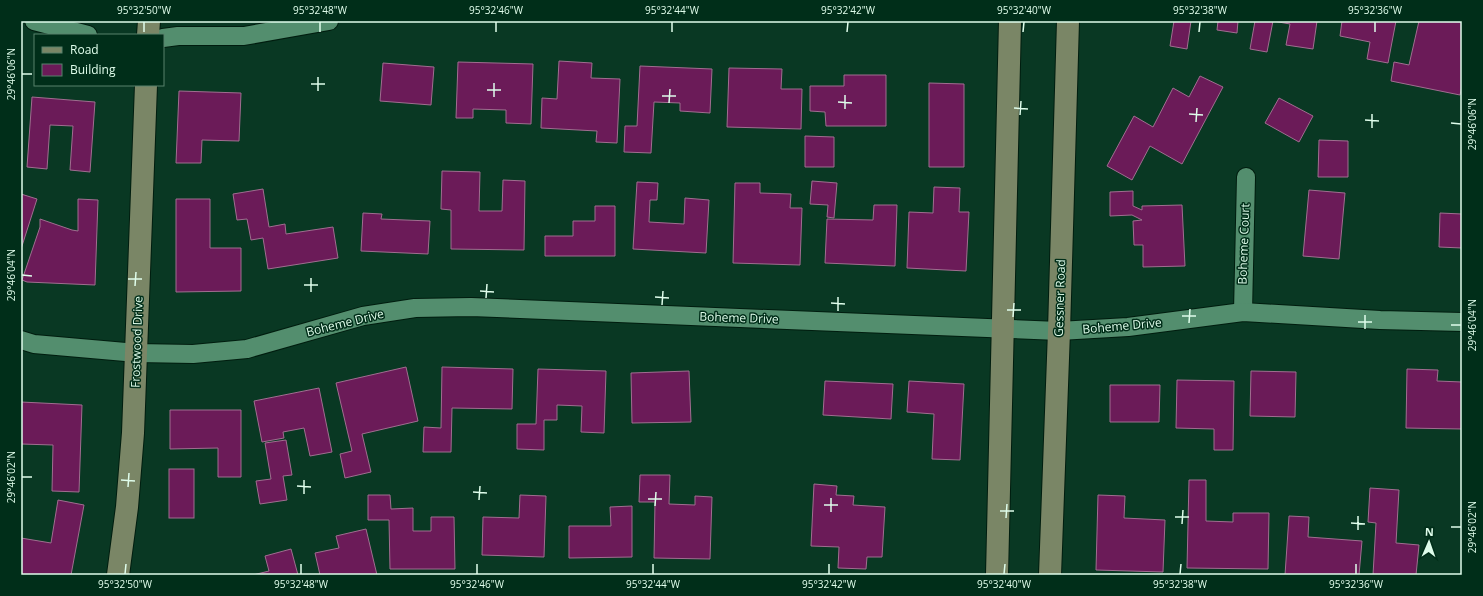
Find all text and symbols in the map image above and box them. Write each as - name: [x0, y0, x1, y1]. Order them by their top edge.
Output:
- text: 95°32'50"W: [117, 3, 172, 17]
- text: 95°32'48"W: [293, 3, 348, 17]
- text: 95°32'46"W: [469, 3, 524, 17]
- text: 95°32'44"W: [645, 3, 700, 17]
- text: 95°32'42"W: [821, 3, 876, 17]
- text: 95°32'40"W: [997, 3, 1052, 17]
- text: 95°32'38"W: [1173, 3, 1228, 17]
- text: 95°32'36"W: [1348, 3, 1403, 17]
- legend: [34, 34, 164, 86]
- text: Road: [70, 41, 99, 58]
- text: 29°46'06"N: [4, 48, 18, 100]
- text: Building: [70, 61, 116, 78]
- text: 29°46'06"N: [1465, 98, 1479, 150]
- street label: Boheme Court: [1234, 203, 1253, 285]
- text: 29°46'04"N: [4, 249, 18, 301]
- street label: Gessner Road: [1050, 259, 1069, 337]
- street label: Frostwood Drive: [126, 296, 147, 388]
- text: 29°46'04"N: [1465, 299, 1479, 351]
- street label: Boheme Drive: [304, 305, 386, 340]
- street label: Boheme Drive: [699, 308, 779, 327]
- street label: Boheme Drive: [1082, 314, 1163, 337]
- text: 29°46'02"N: [4, 451, 18, 503]
- text: 29°46'02"N: [1465, 501, 1479, 553]
- north arrow: [1409, 522, 1449, 562]
- text: N: [1425, 524, 1434, 539]
- text: 95°32'50"W: [98, 577, 153, 591]
- text: 95°32'48"W: [274, 577, 329, 591]
- text: 95°32'46"W: [450, 577, 505, 591]
- text: 95°32'44"W: [626, 577, 681, 591]
- text: 95°32'42"W: [802, 577, 857, 591]
- text: 95°32'40"W: [977, 577, 1032, 591]
- text: 95°32'38"W: [1153, 577, 1208, 591]
- text: 95°32'36"W: [1329, 577, 1384, 591]

